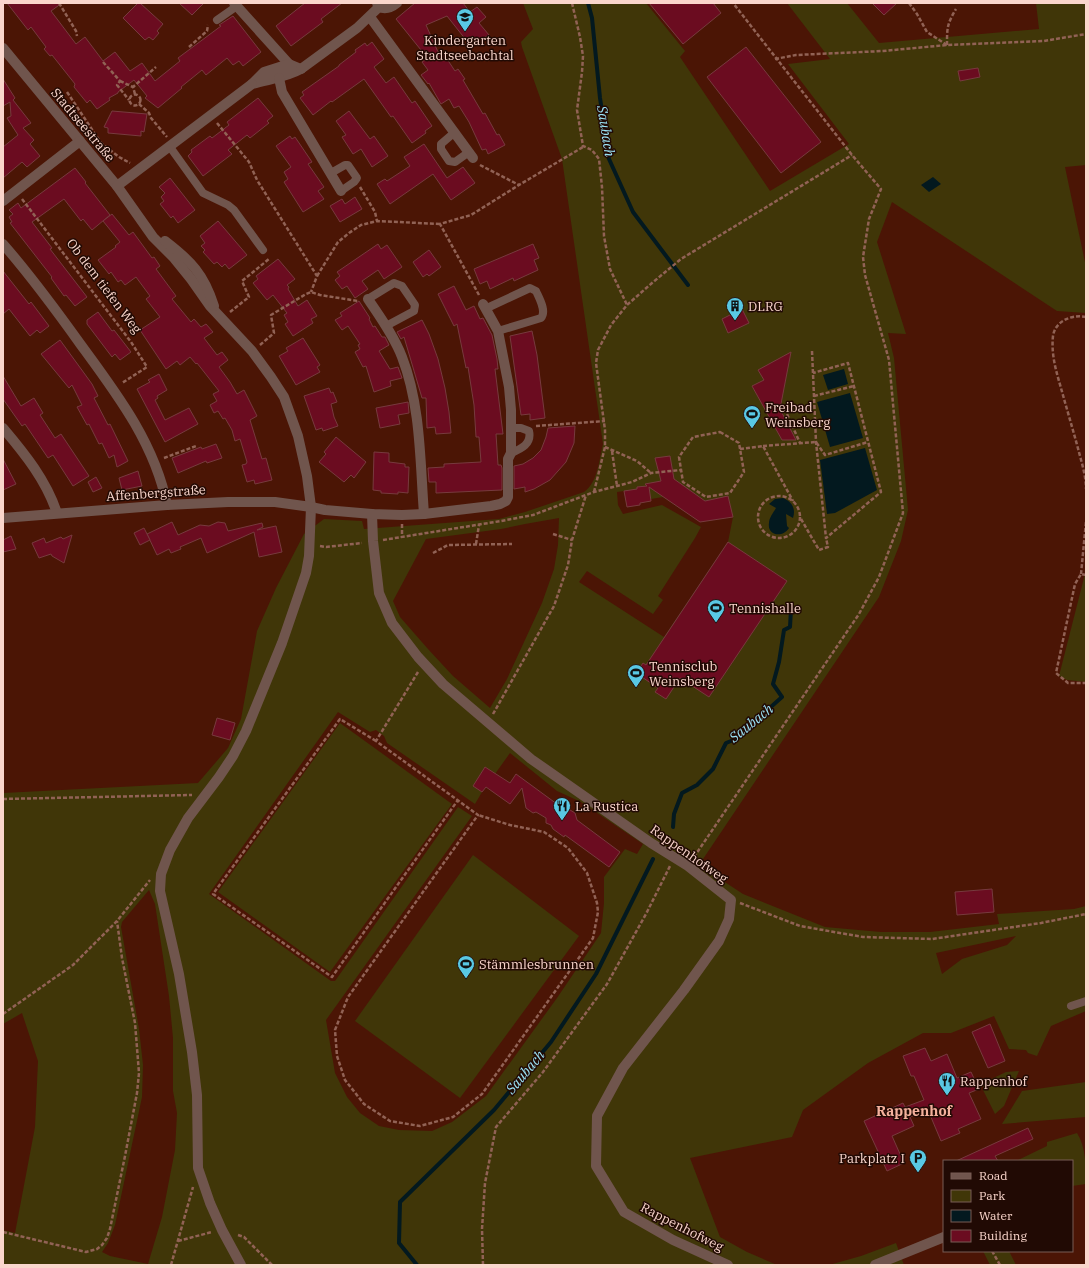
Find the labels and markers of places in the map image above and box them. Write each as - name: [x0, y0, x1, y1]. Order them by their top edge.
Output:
- school or university icon: Kindergarten Stadtseebachtal: [455, 7, 475, 32]
- place label: Kindergarten Stadtseebachtal: [416, 32, 514, 64]
- building icon: DLRG: [725, 296, 745, 321]
- place label: DLRG: [748, 298, 783, 315]
- place label: Freibad Weinsberg: [765, 399, 830, 431]
- sports icon: Freibad Weinsberg: [742, 404, 762, 429]
- sports icon: Tennishalle: [706, 598, 726, 623]
- place label: Tennishalle: [729, 600, 801, 617]
- place label: Tennisclub Weinsberg: [649, 658, 718, 690]
- sports icon: Tennisclub Weinsberg: [626, 663, 646, 688]
- restaurant icon: La Rustica: [552, 796, 572, 821]
- place label: La Rustica: [575, 798, 638, 815]
- sports icon: Stämmlesbrunnen: [456, 954, 476, 979]
- place label: Stämmlesbrunnen: [479, 956, 594, 973]
- restaurant icon: Rappenhof: [937, 1071, 957, 1096]
- place label: Rappenhof: [960, 1073, 1029, 1090]
- parking icon: Parkplatz I: [908, 1148, 928, 1173]
- place label: Parkplatz I: [839, 1150, 905, 1167]

